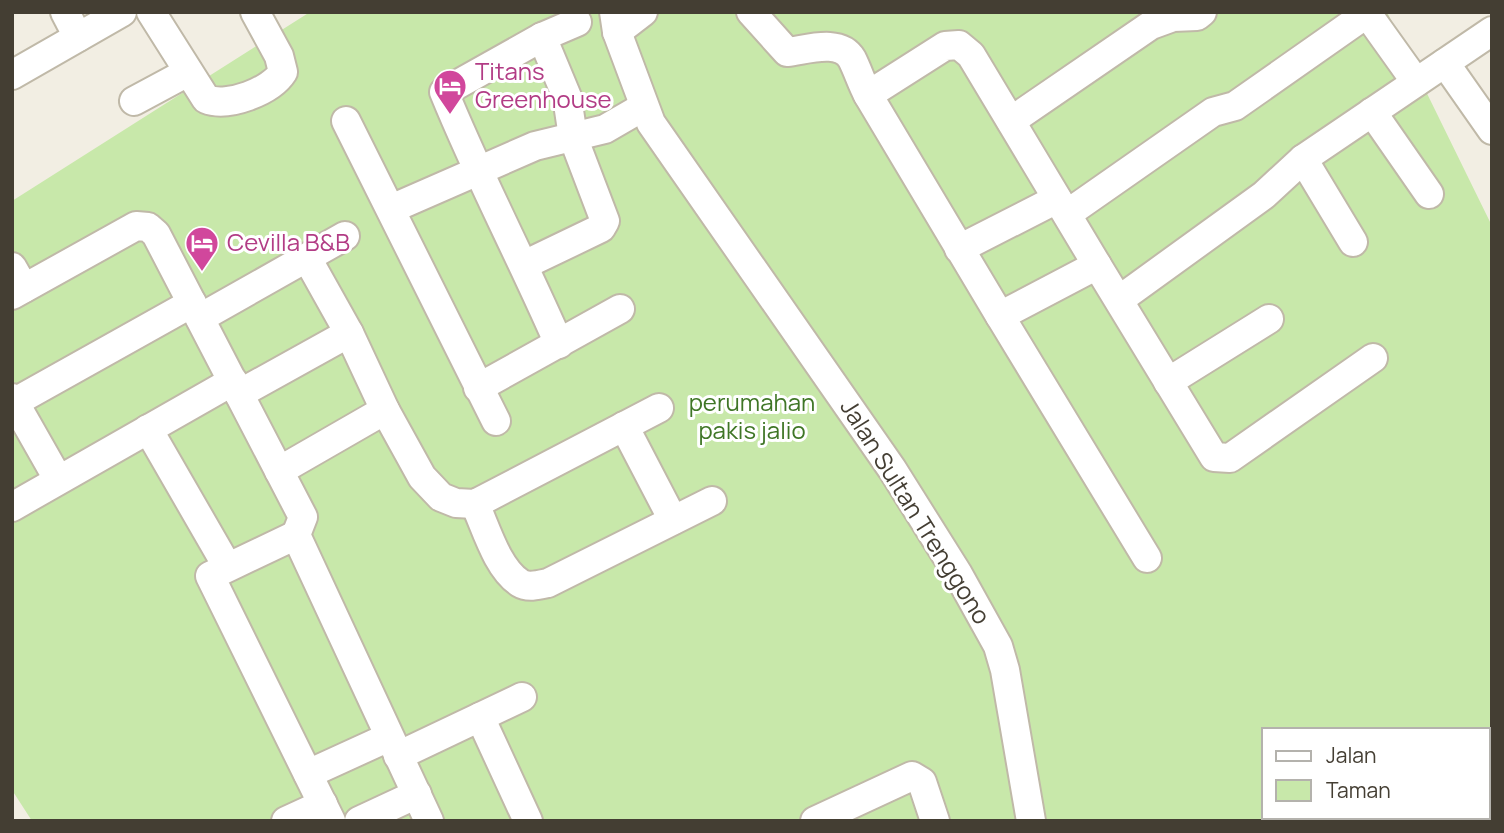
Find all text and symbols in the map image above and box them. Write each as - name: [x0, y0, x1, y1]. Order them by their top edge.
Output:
- place label: Titans Greenhouse: [475, 54, 612, 115]
- hotel icon: Titans Greenhouse: [431, 67, 469, 116]
- hotel icon: Cevilla B&B: [183, 224, 221, 273]
- place label: Cevilla B&B: [227, 225, 350, 258]
- park label: perumahan pakis jalio: [689, 385, 815, 446]
- street label: Jalan Sultan Trenggono: [834, 392, 999, 630]
- legend: [1262, 728, 1490, 819]
- text: Jalan: [1326, 741, 1376, 769]
- text: Taman: [1326, 776, 1391, 804]

